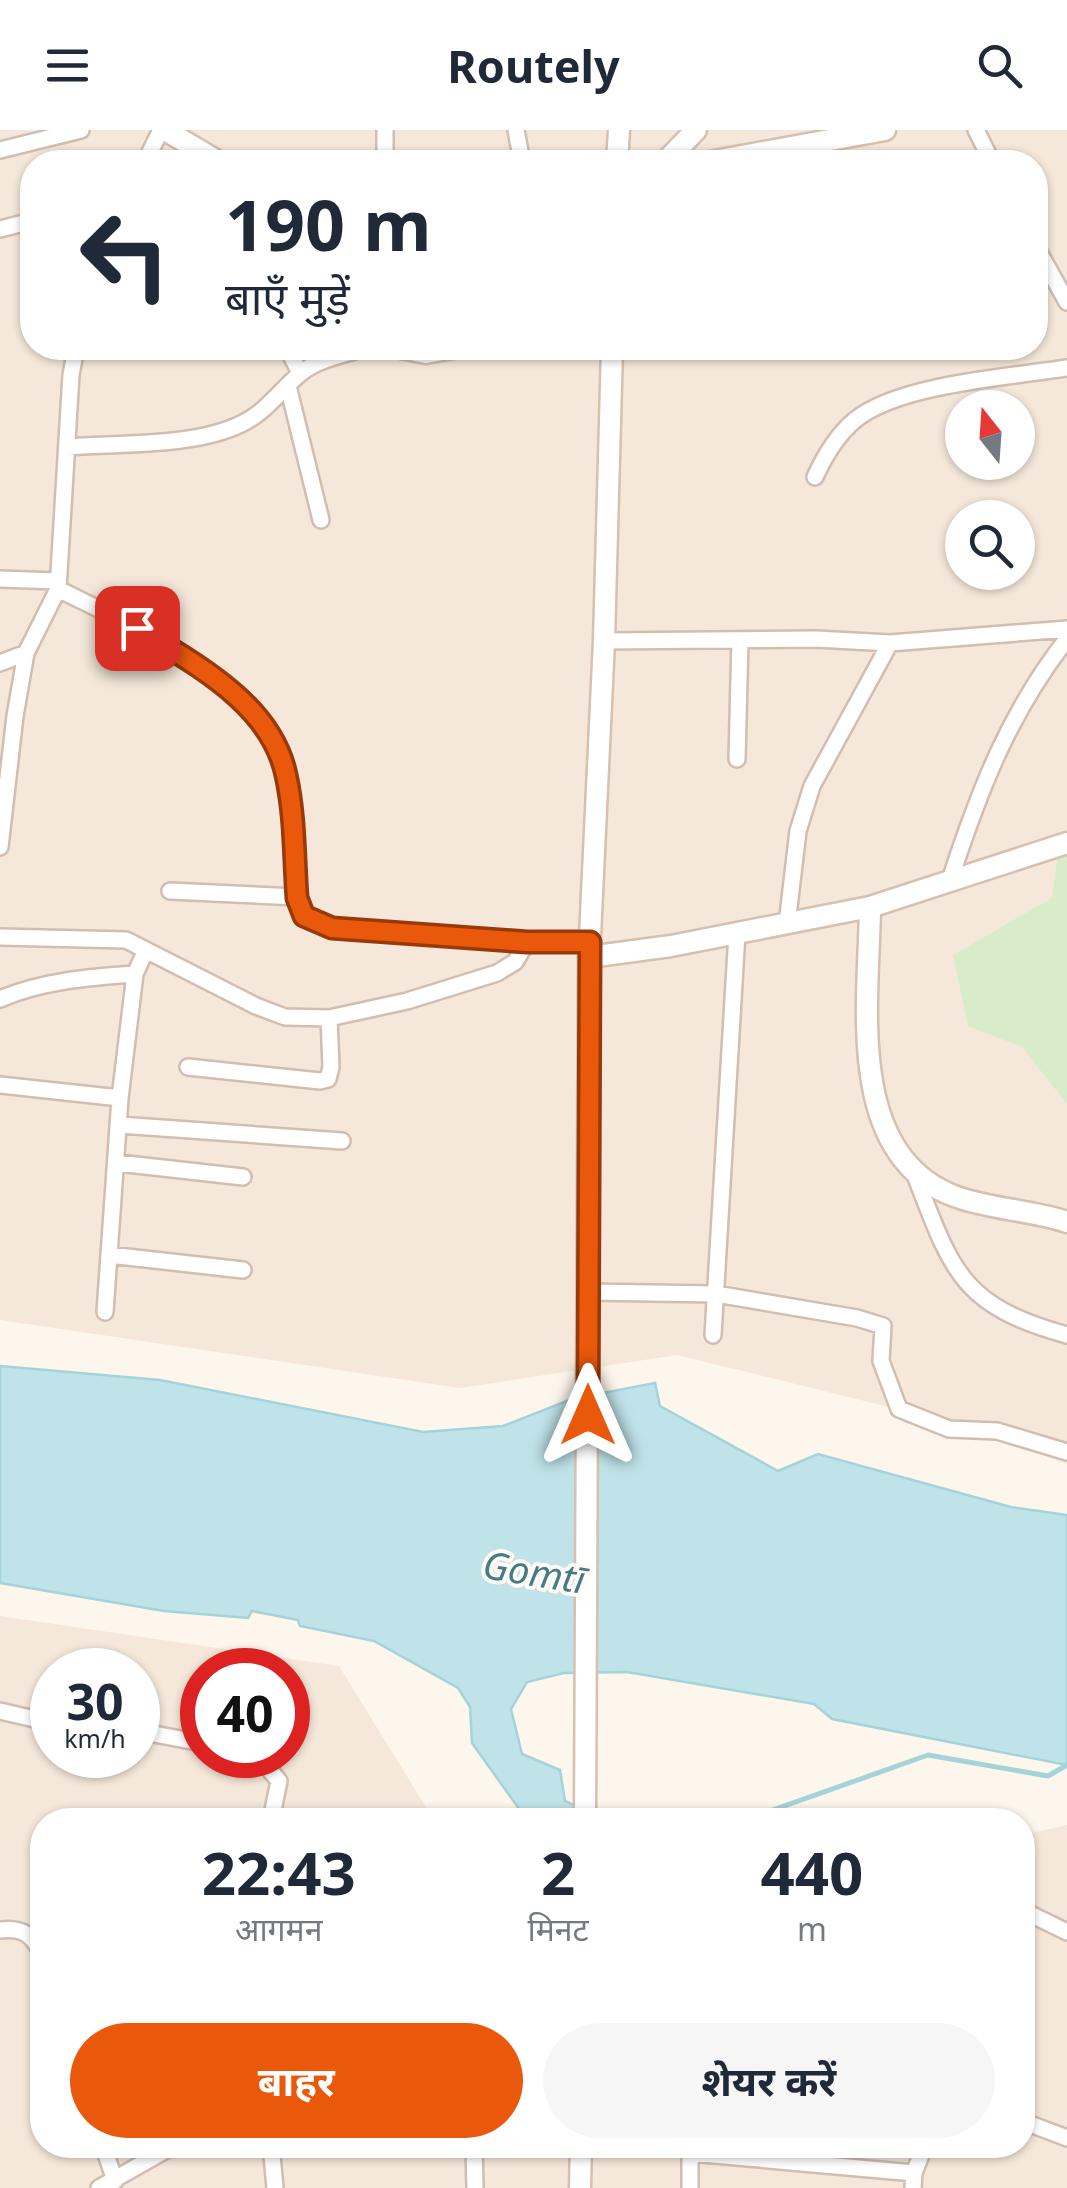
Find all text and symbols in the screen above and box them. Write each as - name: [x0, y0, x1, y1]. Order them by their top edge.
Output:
- text: Routely: [447, 35, 620, 96]
- icon: menu: [40, 38, 95, 93]
- icon: search: [972, 38, 1027, 93]
- text: 190 m: [225, 176, 432, 272]
- icon: left: [60, 190, 190, 320]
- text: बाएँ मुड़ें: [225, 267, 350, 328]
- north arrow: [945, 390, 1035, 480]
- map controls: [945, 390, 1035, 590]
- button: search: [945, 500, 1035, 590]
- pin: [95, 586, 180, 671]
- icon: arrive: [110, 601, 165, 656]
- position arrow: [536, 1363, 640, 1467]
- water label: Gomtī: [479, 1537, 593, 1605]
- speed limit sign: 40: [180, 1648, 310, 1778]
- text: 30: [66, 1667, 124, 1735]
- text: km/h: [64, 1721, 126, 1755]
- text: 22:43: [202, 1831, 356, 1913]
- text: 2: [541, 1831, 575, 1913]
- text: 440: [760, 1831, 863, 1913]
- text: आगमन: [235, 1907, 323, 1950]
- text: मिनट: [527, 1907, 589, 1950]
- text: m: [797, 1907, 827, 1950]
- button: बाहर: [70, 2023, 523, 2138]
- button: शेयर करें: [543, 2023, 995, 2138]

